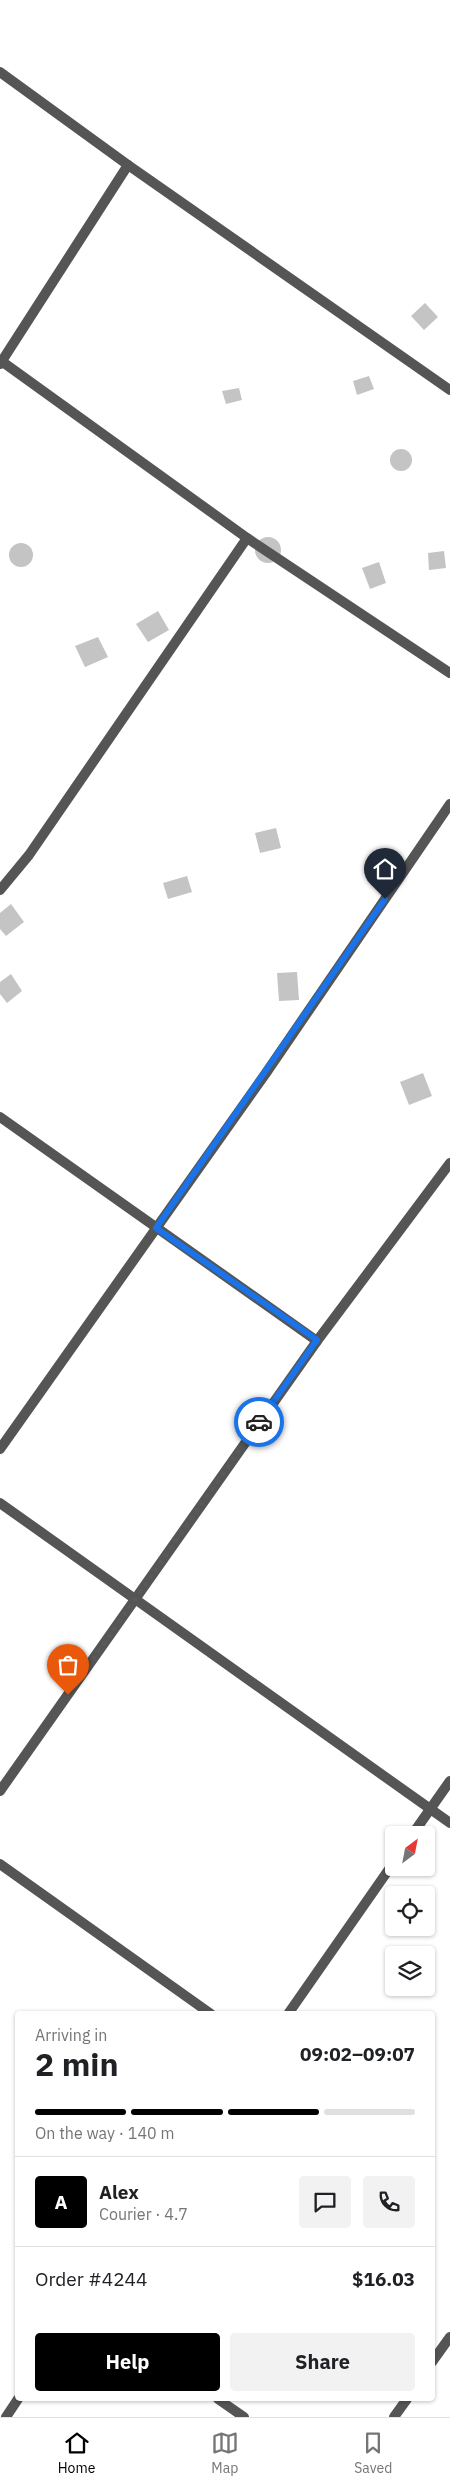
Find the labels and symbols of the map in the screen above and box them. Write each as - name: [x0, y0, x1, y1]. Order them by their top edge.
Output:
- pin: [364, 848, 406, 899]
- courier: [234, 1397, 284, 1447]
- pin: [47, 1644, 89, 1695]
- north arrow: [385, 1826, 435, 1876]

